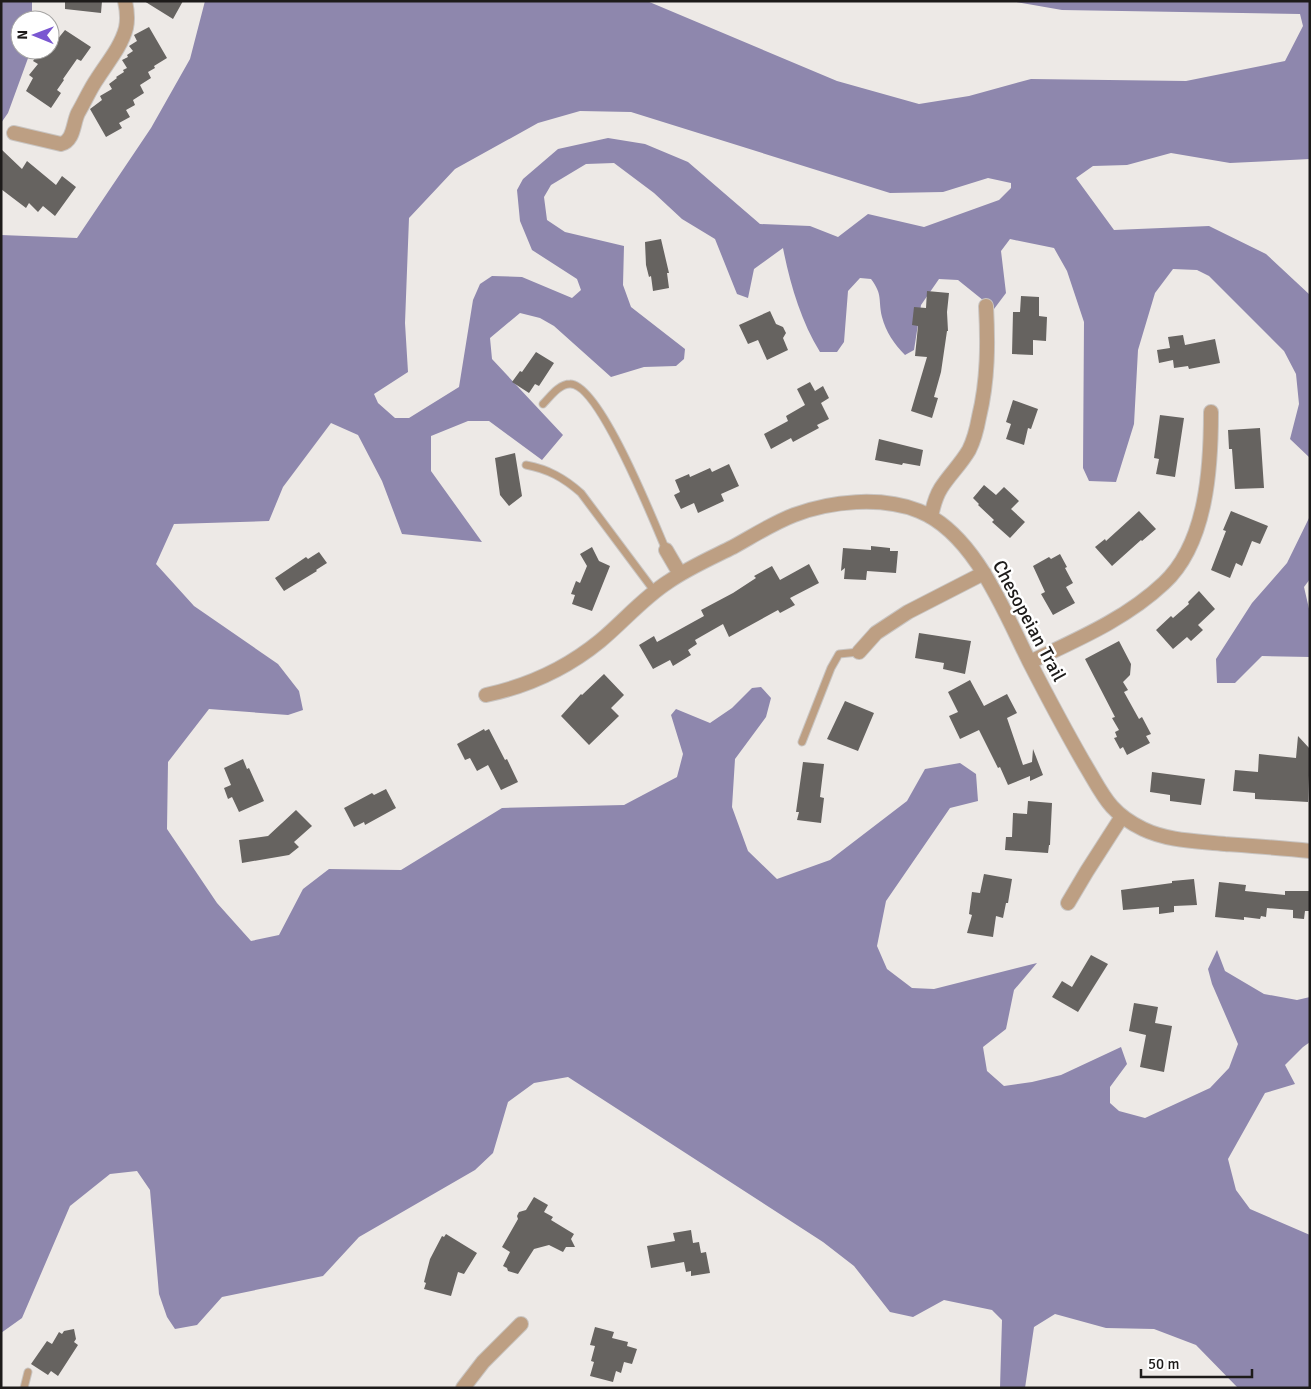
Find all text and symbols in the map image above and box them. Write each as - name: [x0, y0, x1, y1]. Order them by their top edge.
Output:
- north arrow: [10, 10, 60, 60]
- text: N: [14, 30, 31, 40]
- street label: Chesopeian Trail: [987, 556, 1071, 686]
- scale bar: [1141, 1346, 1252, 1378]
- text: 50 m: [1148, 1355, 1179, 1373]

